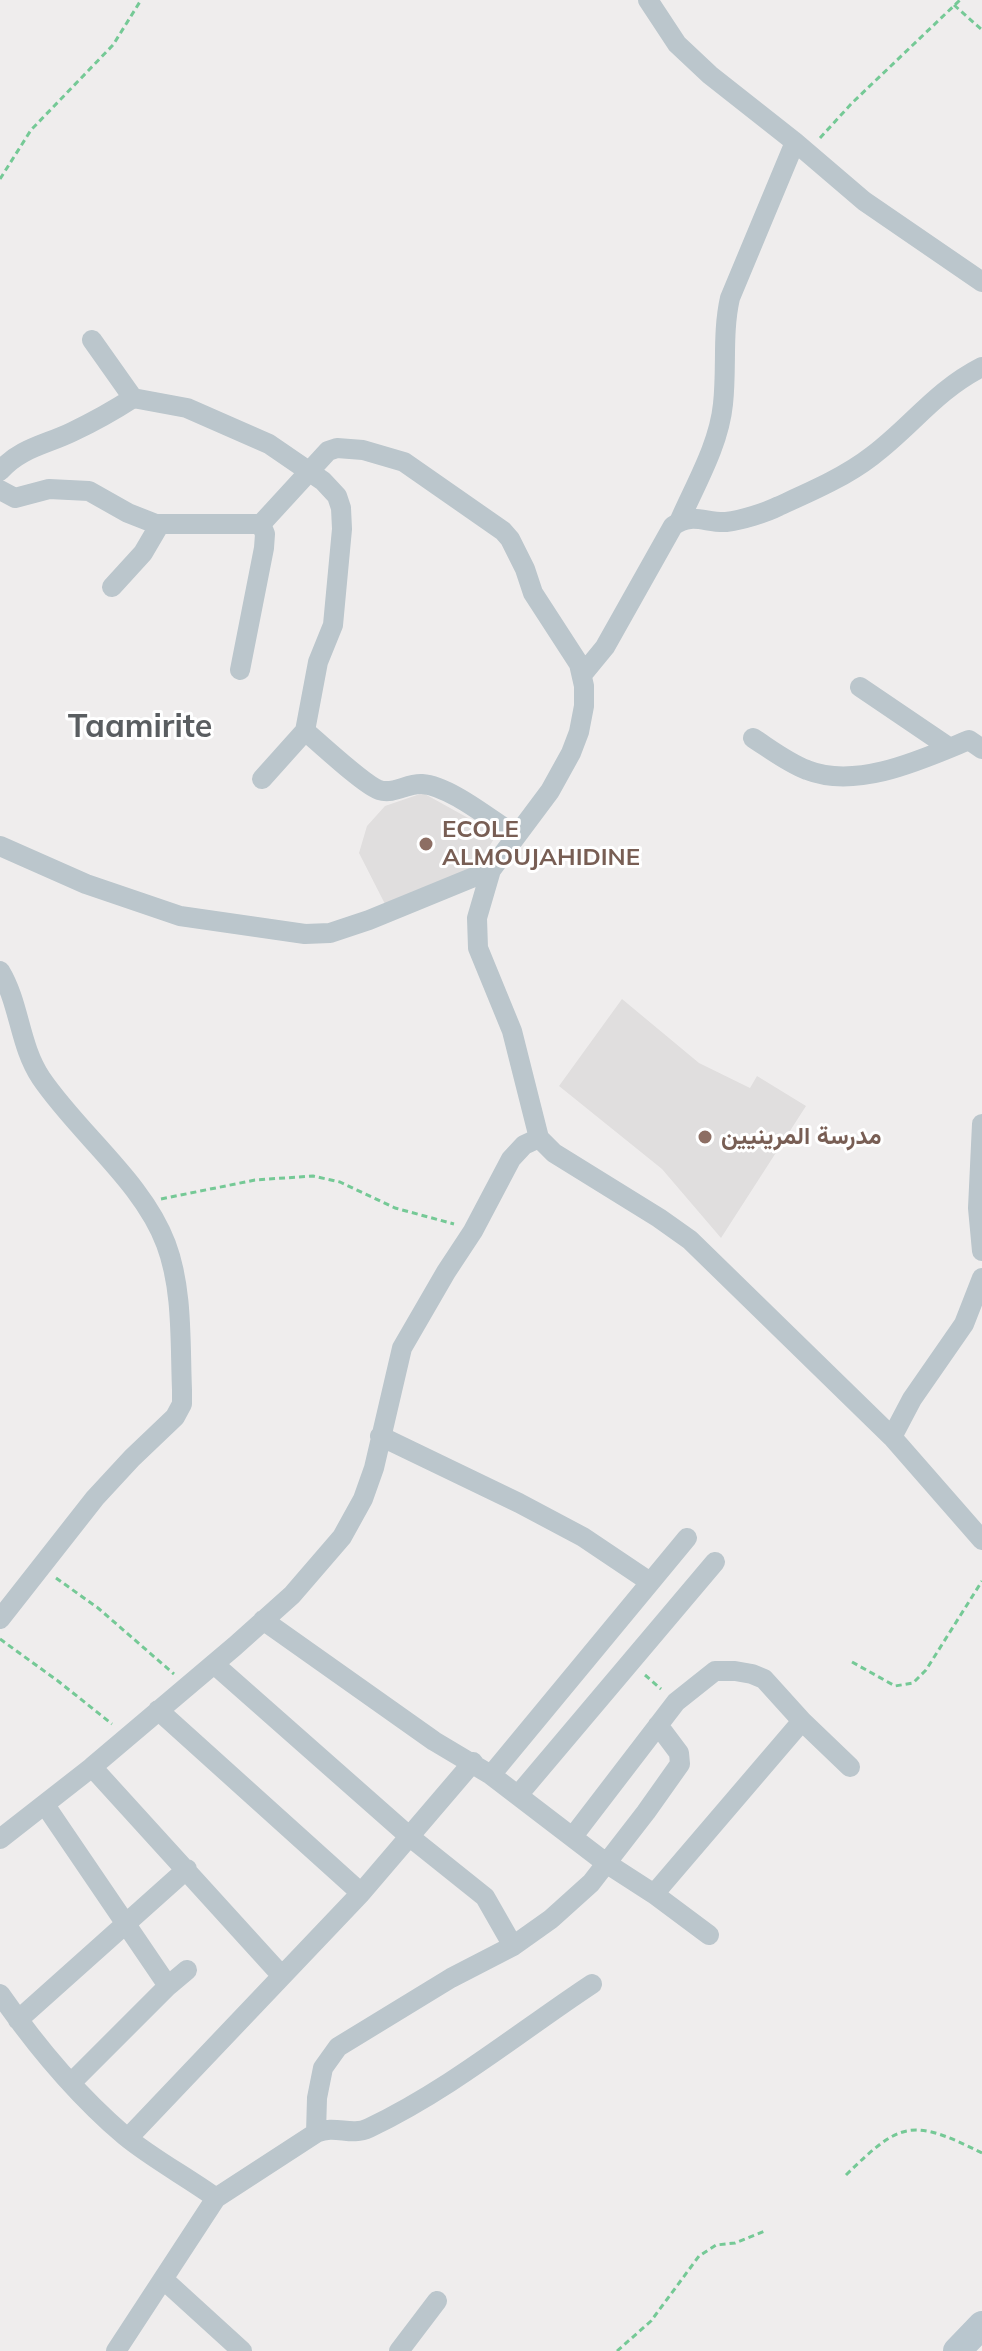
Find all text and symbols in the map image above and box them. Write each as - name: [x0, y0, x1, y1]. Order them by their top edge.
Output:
- district label: Taamirite: [68, 708, 212, 746]
- place label: ECOLE ALMOUJAHIDINE: [442, 816, 640, 872]
- marker: ECOLE ALMOUJAHIDINE: [417, 835, 435, 853]
- place label: مدرسة المرينيين: [721, 1123, 881, 1151]
- marker: مدرسة المرينيين: [696, 1128, 714, 1146]

